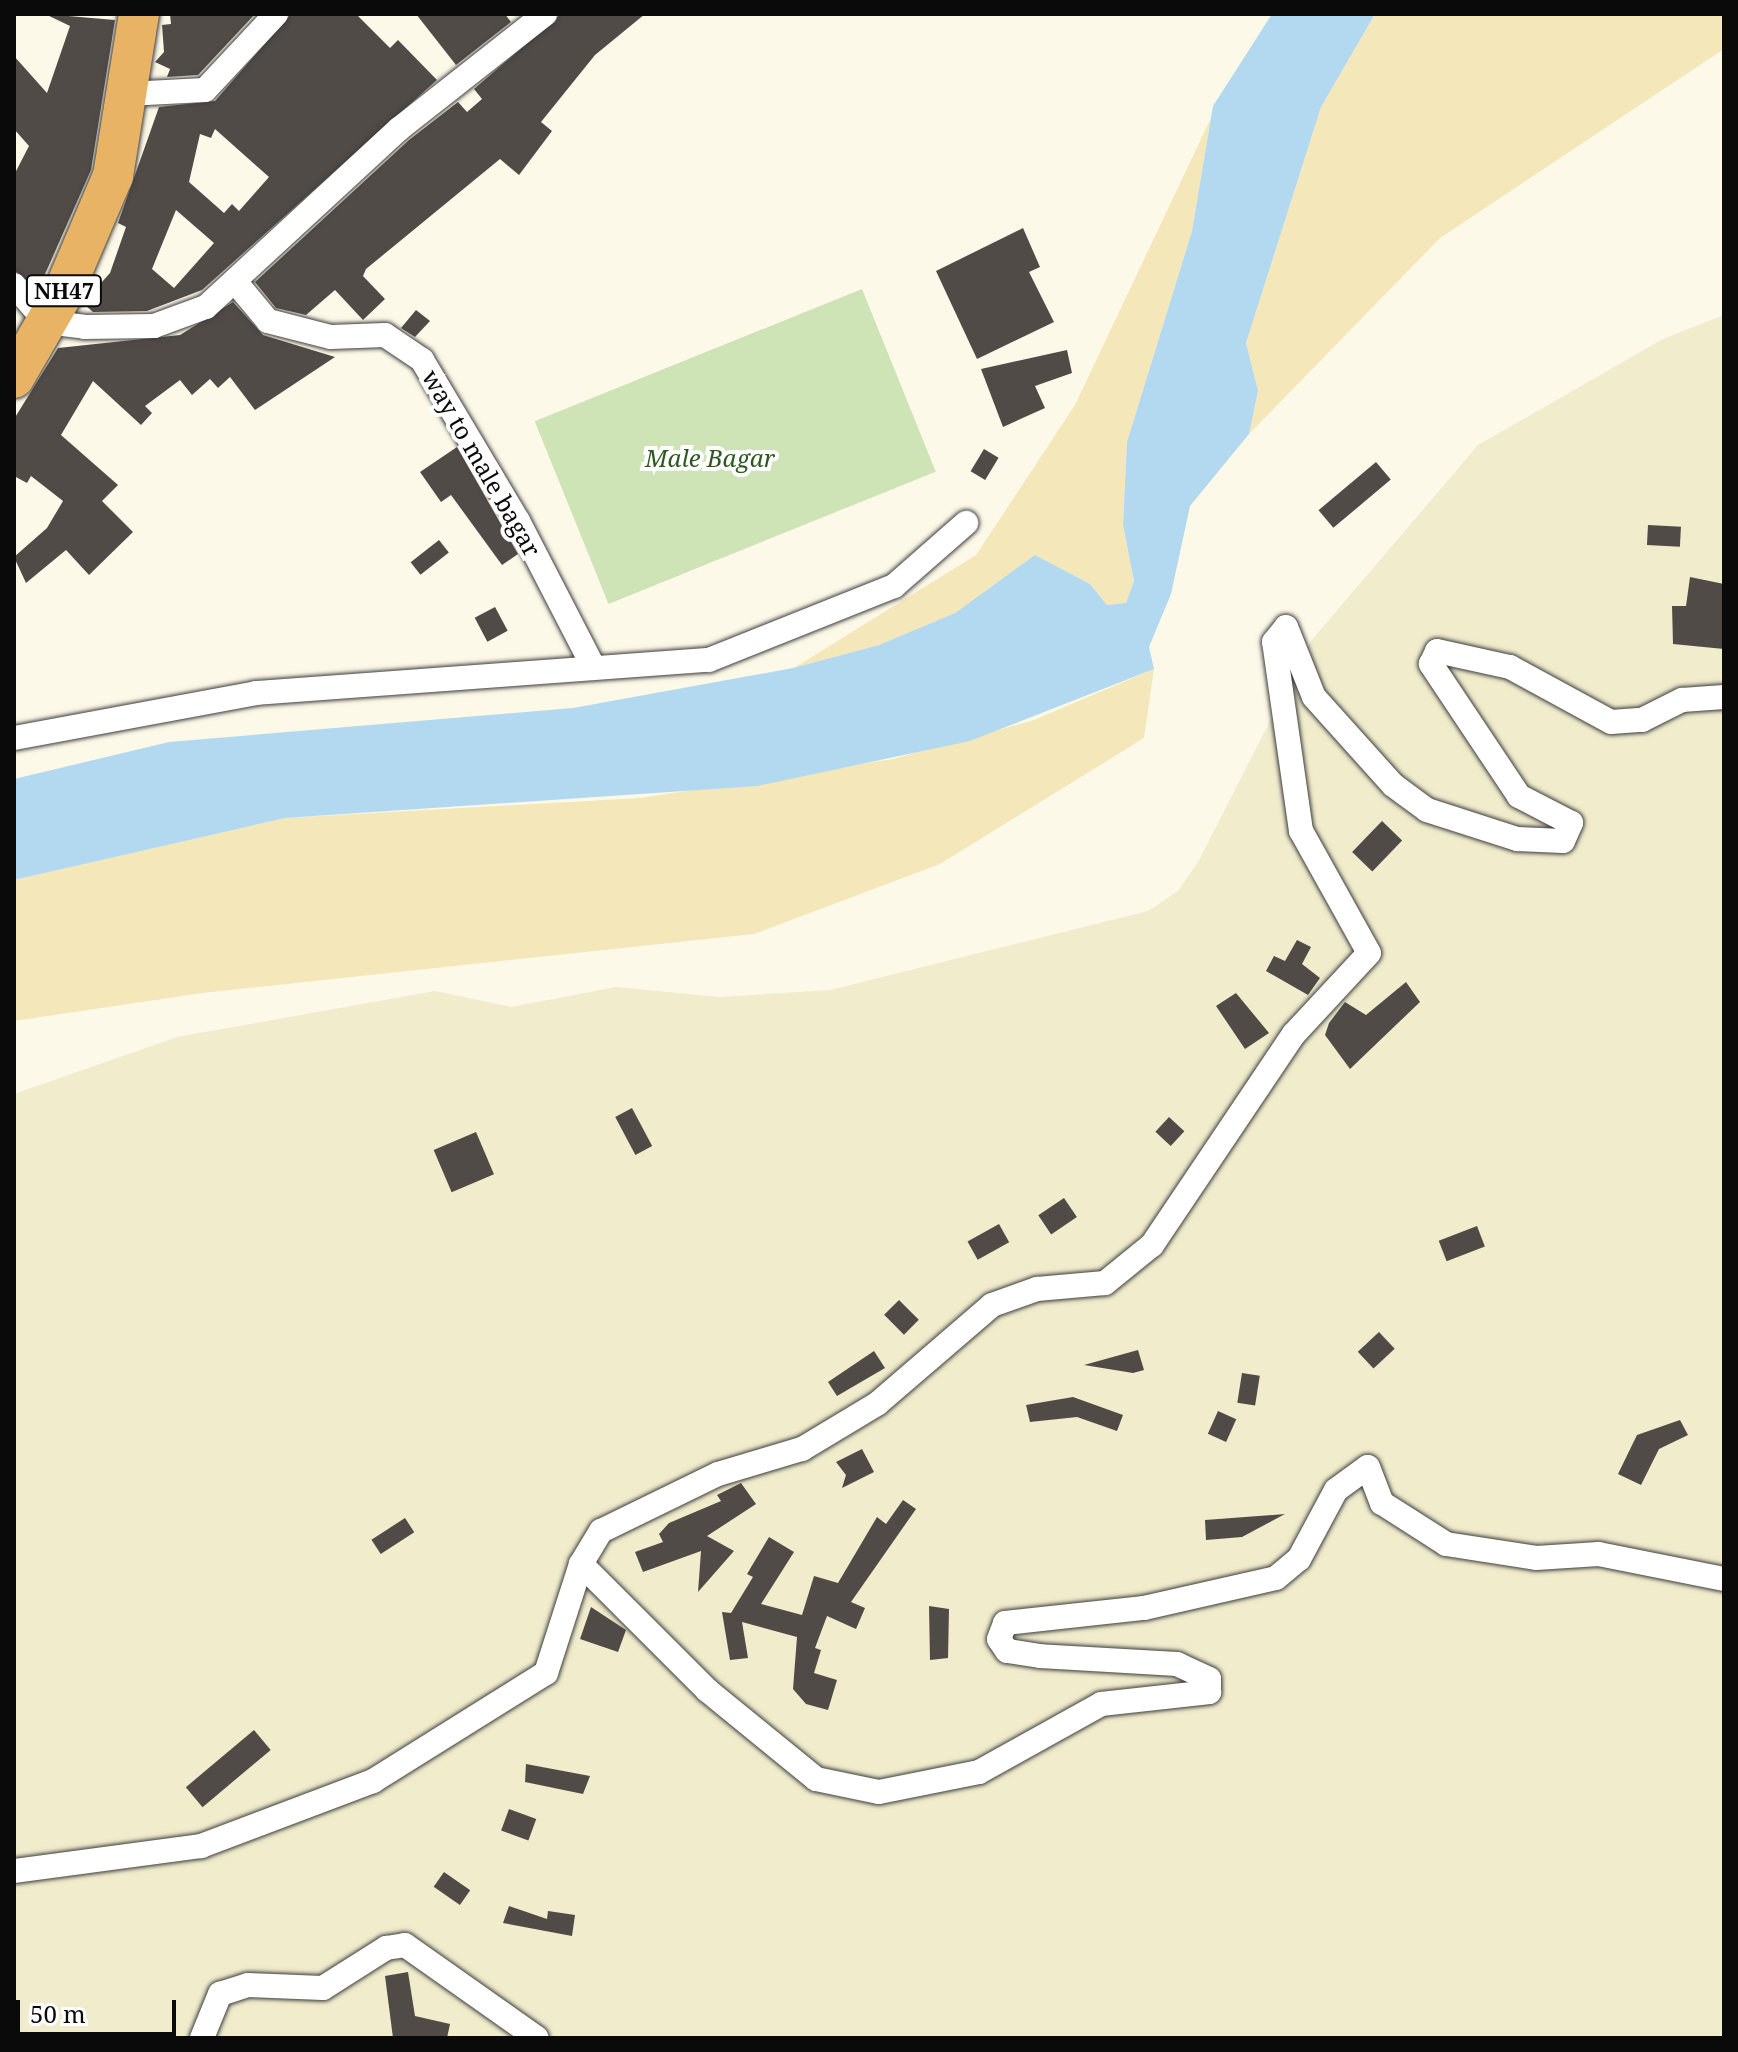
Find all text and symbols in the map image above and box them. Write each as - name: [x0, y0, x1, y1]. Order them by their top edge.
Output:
- road number: NH47: [24, 273, 104, 309]
- street label: way to male bagar: [417, 365, 547, 561]
- park label: Male Bagar: [645, 444, 775, 472]
- scale bar: [20, 1984, 180, 2034]
- text: 50 m: [30, 1997, 86, 2030]

